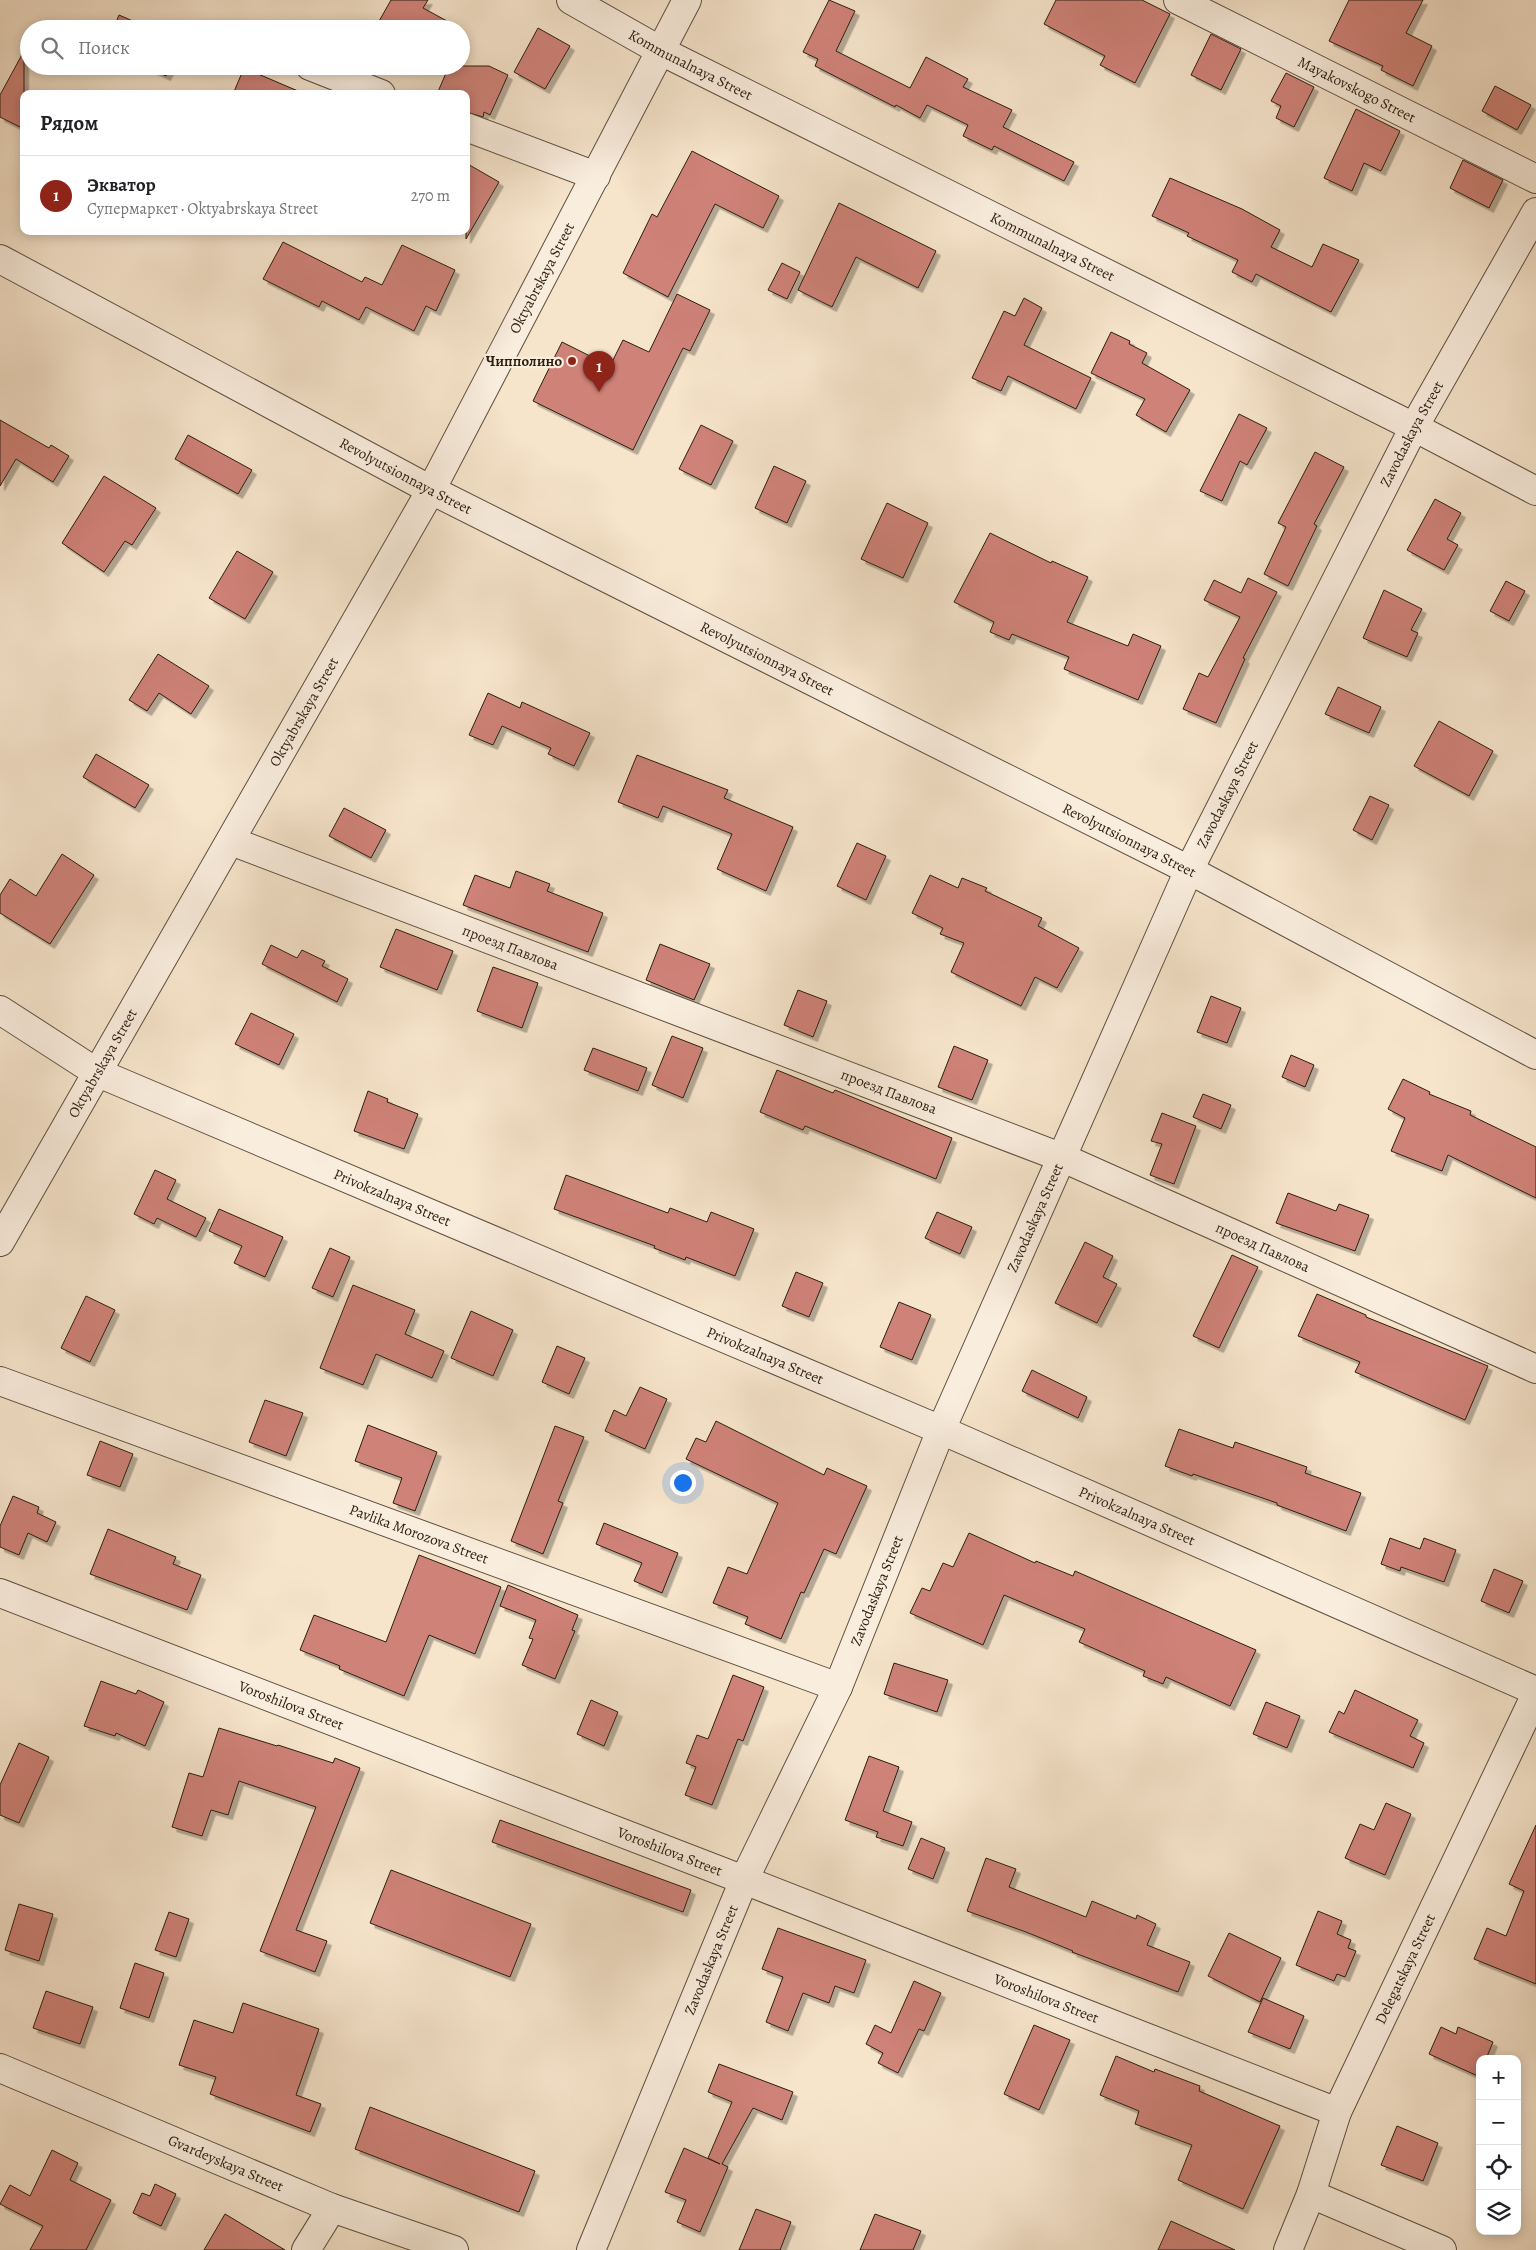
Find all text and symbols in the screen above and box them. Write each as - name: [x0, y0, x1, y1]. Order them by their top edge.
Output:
- search box: [20, 20, 470, 75]
- street label: Kommunalnaya Street: [625, 25, 756, 105]
- icon: search: [38, 34, 66, 62]
- text: Поиск: [78, 35, 130, 61]
- street label: Mayakovskogo Street: [1295, 52, 1419, 127]
- text: Рядом: [40, 109, 98, 137]
- text: Экватор: [87, 172, 156, 198]
- text: 1: [53, 185, 59, 207]
- text: 270 m: [411, 185, 450, 207]
- text: Супермаркет · Oktyabrskaya Street: [87, 198, 318, 220]
- street label: Kommunalnaya Street: [987, 207, 1118, 286]
- street label: Oktyabrskaya Street: [504, 219, 579, 337]
- place label: Чипполино: [486, 351, 562, 371]
- pin: 1: [583, 351, 615, 392]
- marker: Чипполино: [566, 355, 578, 367]
- street label: Zavodaskaya Street: [1375, 377, 1448, 490]
- street label: Revolyutsionnaya Street: [336, 433, 475, 519]
- street label: Revolyutsionnaya Street: [697, 617, 837, 700]
- street label: Oktyabrskaya Street: [265, 654, 343, 770]
- street label: Zavodaskaya Street: [1192, 738, 1263, 851]
- street label: Revolyutsionnaya Street: [1059, 798, 1200, 882]
- street label: проезд Павлова: [460, 920, 561, 975]
- street label: Oktyabrskaya Street: [63, 1005, 142, 1122]
- street label: проезд Павлова: [838, 1064, 940, 1119]
- street label: Zavodaskaya Street: [1002, 1160, 1068, 1276]
- street label: Privokzalnaya Street: [331, 1164, 454, 1231]
- street label: проезд Павлова: [1212, 1217, 1313, 1277]
- street label: Privokzalnaya Street: [704, 1322, 827, 1389]
- your location: [670, 1470, 696, 1496]
- street label: Privokzalnaya Street: [1076, 1482, 1198, 1550]
- street label: Pavlika Morozova Street: [347, 1499, 491, 1569]
- street label: Zavodaskaya Street: [846, 1532, 908, 1649]
- street label: Voroshilova Street: [235, 1676, 347, 1735]
- street label: Voroshilova Street: [614, 1822, 725, 1881]
- street label: Zavodaskaya Street: [679, 1902, 743, 2018]
- street label: Delegatskaya Street: [1370, 1910, 1440, 2027]
- street label: Voroshilova Street: [990, 1968, 1102, 2028]
- map controls: [1476, 2055, 1521, 2235]
- button: +: [1476, 2055, 1521, 2100]
- button: −: [1476, 2100, 1521, 2145]
- street label: Gvardeyskaya Street: [165, 2130, 287, 2196]
- button: locate: [1476, 2145, 1521, 2190]
- button: layers: [1476, 2190, 1521, 2235]

